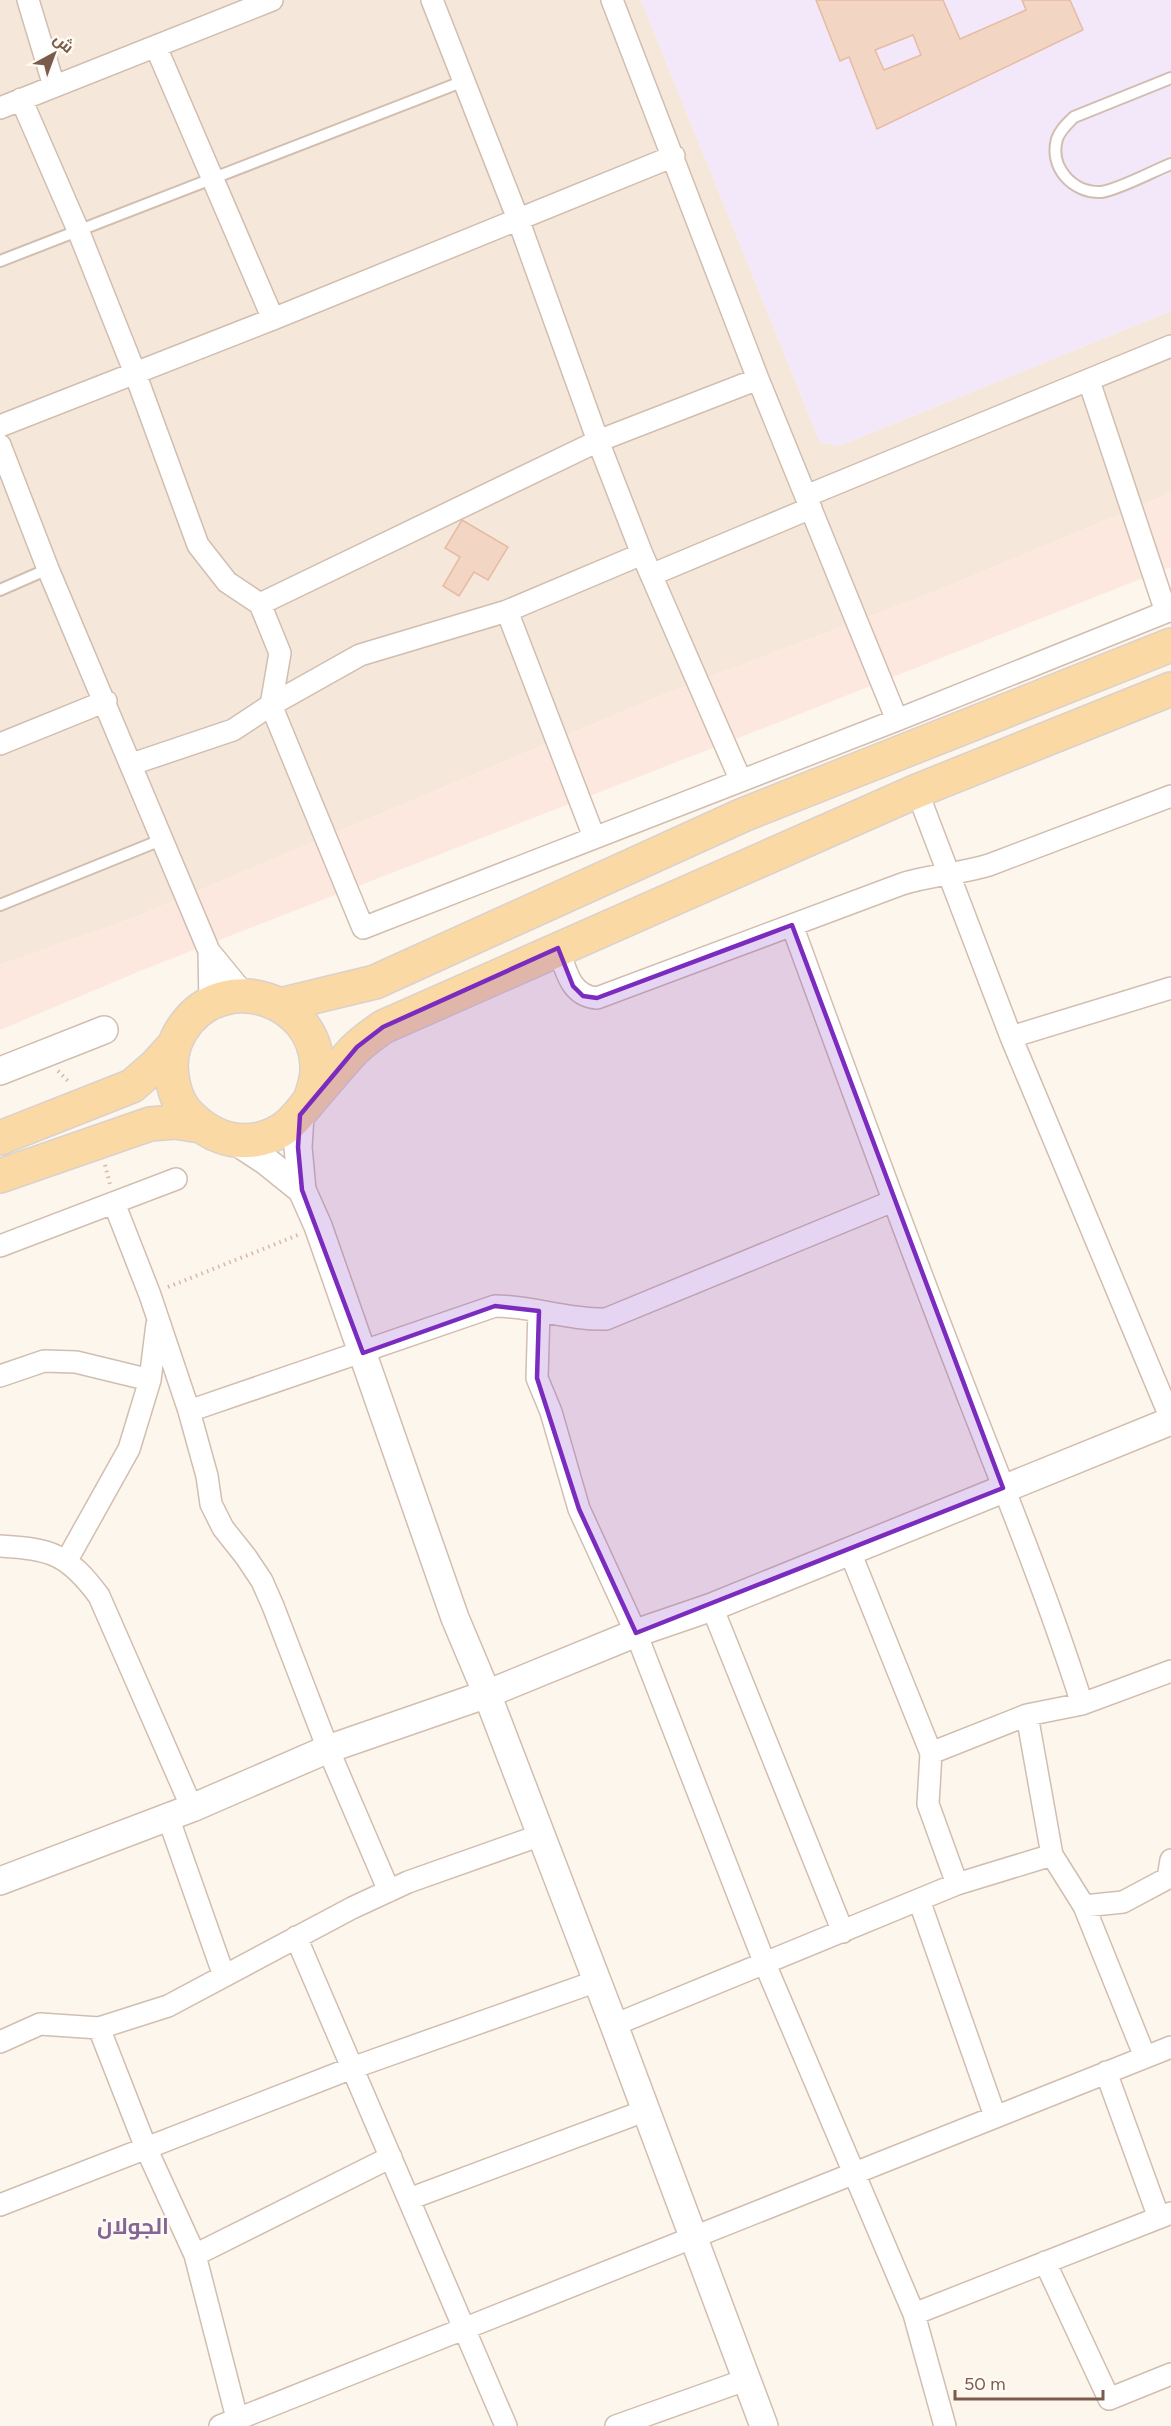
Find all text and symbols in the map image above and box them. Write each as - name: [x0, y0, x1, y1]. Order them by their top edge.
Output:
- north arrow: [24, 24, 84, 84]
- text: ش: [50, 29, 77, 57]
- district label: الجولان: [97, 2213, 169, 2240]
- scale bar: [955, 2363, 1104, 2401]
- text: 50 m: [964, 2373, 1006, 2395]

